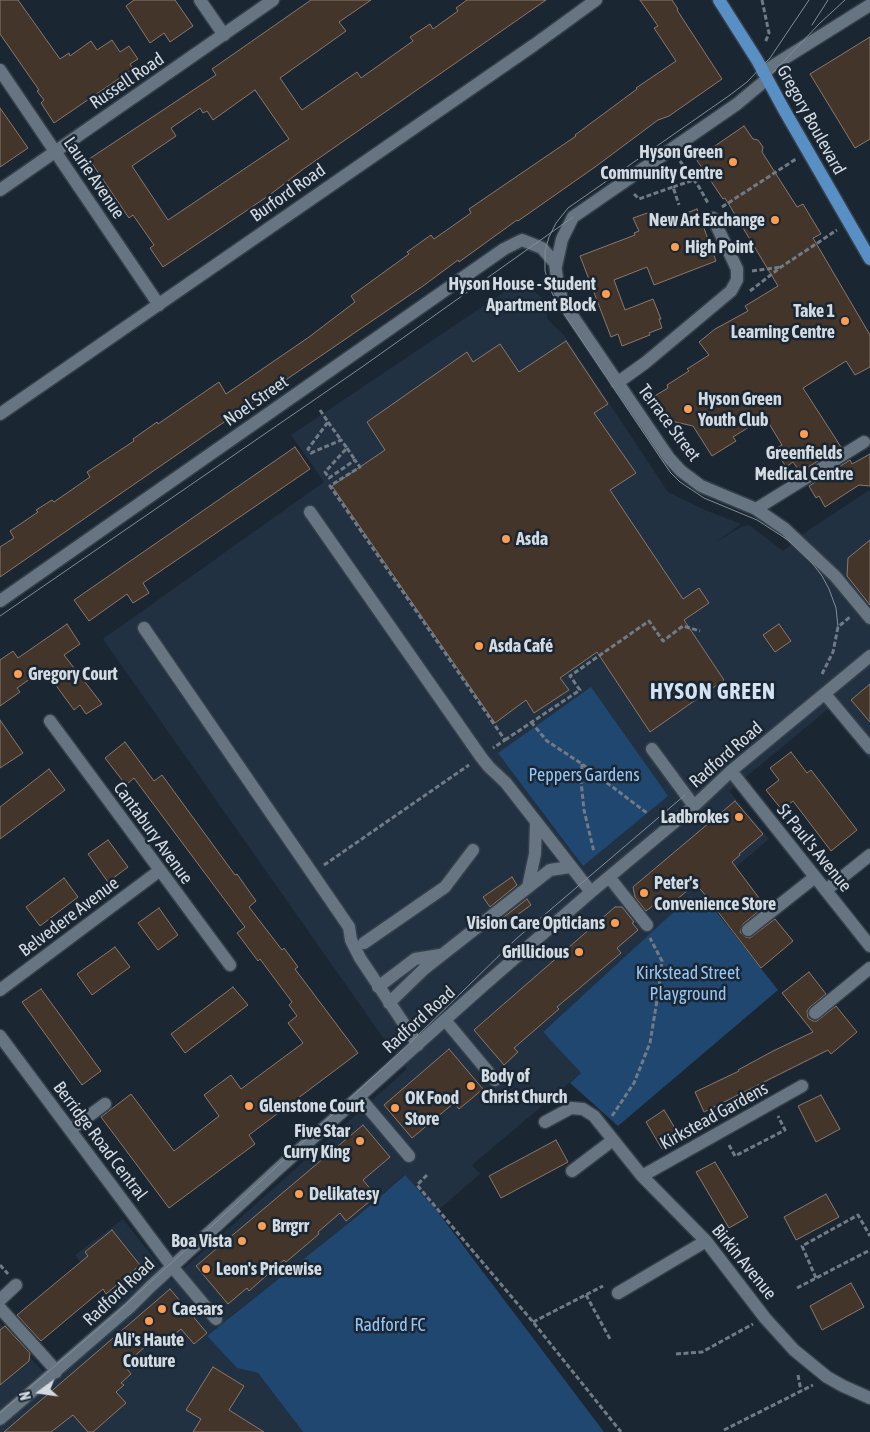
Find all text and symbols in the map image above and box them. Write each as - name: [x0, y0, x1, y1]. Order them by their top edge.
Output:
- street label: Russell Road: [86, 48, 168, 114]
- street label: Gregory Boulevard: [772, 62, 850, 178]
- street label: Laurie Avenue: [59, 133, 129, 223]
- place label: Hyson Green Community Centre: [600, 141, 723, 183]
- marker: Hyson Green Community Centre: [727, 156, 739, 168]
- street label: Burford Road: [246, 159, 330, 227]
- place label: New Art Exchange: [649, 209, 765, 231]
- marker: New Art Exchange: [769, 214, 781, 226]
- place label: High Point: [685, 236, 754, 258]
- marker: High Point: [669, 241, 681, 253]
- place label: Hyson House - Student Apartment Block: [448, 273, 596, 316]
- marker: Hyson House - Student Apartment Block: [600, 288, 612, 300]
- place label: Take 1 Learning Centre: [731, 300, 835, 342]
- marker: Take 1 Learning Centre: [839, 315, 851, 327]
- street label: Noel Street: [220, 371, 292, 431]
- street label: Terrace Street: [633, 380, 705, 466]
- place label: Hyson Green Youth Club: [698, 388, 782, 430]
- marker: Hyson Green Youth Club: [682, 403, 694, 415]
- marker: Greenfields Medical Centre: [798, 428, 810, 440]
- place label: Greenfields Medical Centre: [755, 442, 853, 484]
- place label: Asda: [516, 528, 548, 550]
- marker: Asda: [500, 533, 512, 545]
- place label: Asda Café: [489, 635, 553, 657]
- marker: Asda Café: [473, 640, 485, 652]
- place label: Gregory Court: [28, 663, 118, 685]
- marker: Gregory Court: [12, 668, 24, 680]
- district label: HYSON GREEN: [649, 679, 777, 705]
- street label: Radford Road: [685, 717, 767, 793]
- park label: Peppers Gardens: [528, 764, 640, 786]
- street label: Cantabury Avenue: [109, 778, 197, 888]
- street label: St Paul's Avenue: [772, 800, 856, 896]
- place label: Ladbrokes: [661, 806, 729, 828]
- marker: Ladbrokes: [733, 811, 745, 823]
- place label: Peter's Convenience Store: [654, 872, 776, 914]
- street label: Belvedere Avenue: [15, 873, 123, 961]
- marker: Peter's Convenience Store: [638, 887, 650, 899]
- place label: Vision Care Opticians: [467, 912, 605, 934]
- marker: Vision Care Opticians: [609, 917, 621, 929]
- place label: Grillicious: [502, 941, 569, 963]
- marker: Grillicious: [573, 946, 585, 958]
- park label: Kirkstead Street Playground: [636, 962, 740, 1004]
- street label: Radford Road: [378, 982, 460, 1058]
- place label: Body of Christ Church: [481, 1065, 568, 1108]
- street label: Berridge Road Central: [48, 1077, 152, 1205]
- street label: Kirkstead Gardens: [656, 1077, 772, 1155]
- marker: Body of Christ Church: [465, 1080, 477, 1092]
- place label: OK Food Store: [405, 1087, 459, 1130]
- place label: Glenstone Court: [259, 1095, 365, 1117]
- marker: Glenstone Court: [243, 1100, 255, 1112]
- marker: OK Food Store: [389, 1102, 401, 1114]
- place label: Five Star Curry King: [283, 1120, 350, 1162]
- marker: Five Star Curry King: [354, 1135, 366, 1147]
- place label: Delikatesy: [309, 1183, 379, 1205]
- marker: Delikatesy: [293, 1188, 305, 1200]
- place label: Brrgrr: [272, 1215, 309, 1237]
- marker: Brrgrr: [256, 1220, 268, 1232]
- street label: Birkin Avenue: [707, 1220, 781, 1304]
- place label: Boa Vista: [171, 1230, 232, 1252]
- marker: Boa Vista: [236, 1235, 248, 1247]
- street label: Radford Road: [79, 1253, 159, 1331]
- place label: Leon's Pricewise: [216, 1258, 322, 1280]
- marker: Leon's Pricewise: [200, 1263, 212, 1275]
- place label: Caesars: [172, 1298, 223, 1320]
- marker: Caesars: [156, 1303, 168, 1315]
- park label: Radford FC: [355, 1314, 425, 1336]
- marker: Ali's Haute Couture: [143, 1315, 155, 1327]
- place label: Ali's Haute Couture: [114, 1329, 184, 1372]
- north arrow: [15, 1367, 65, 1417]
- text: N: [17, 1390, 34, 1402]

